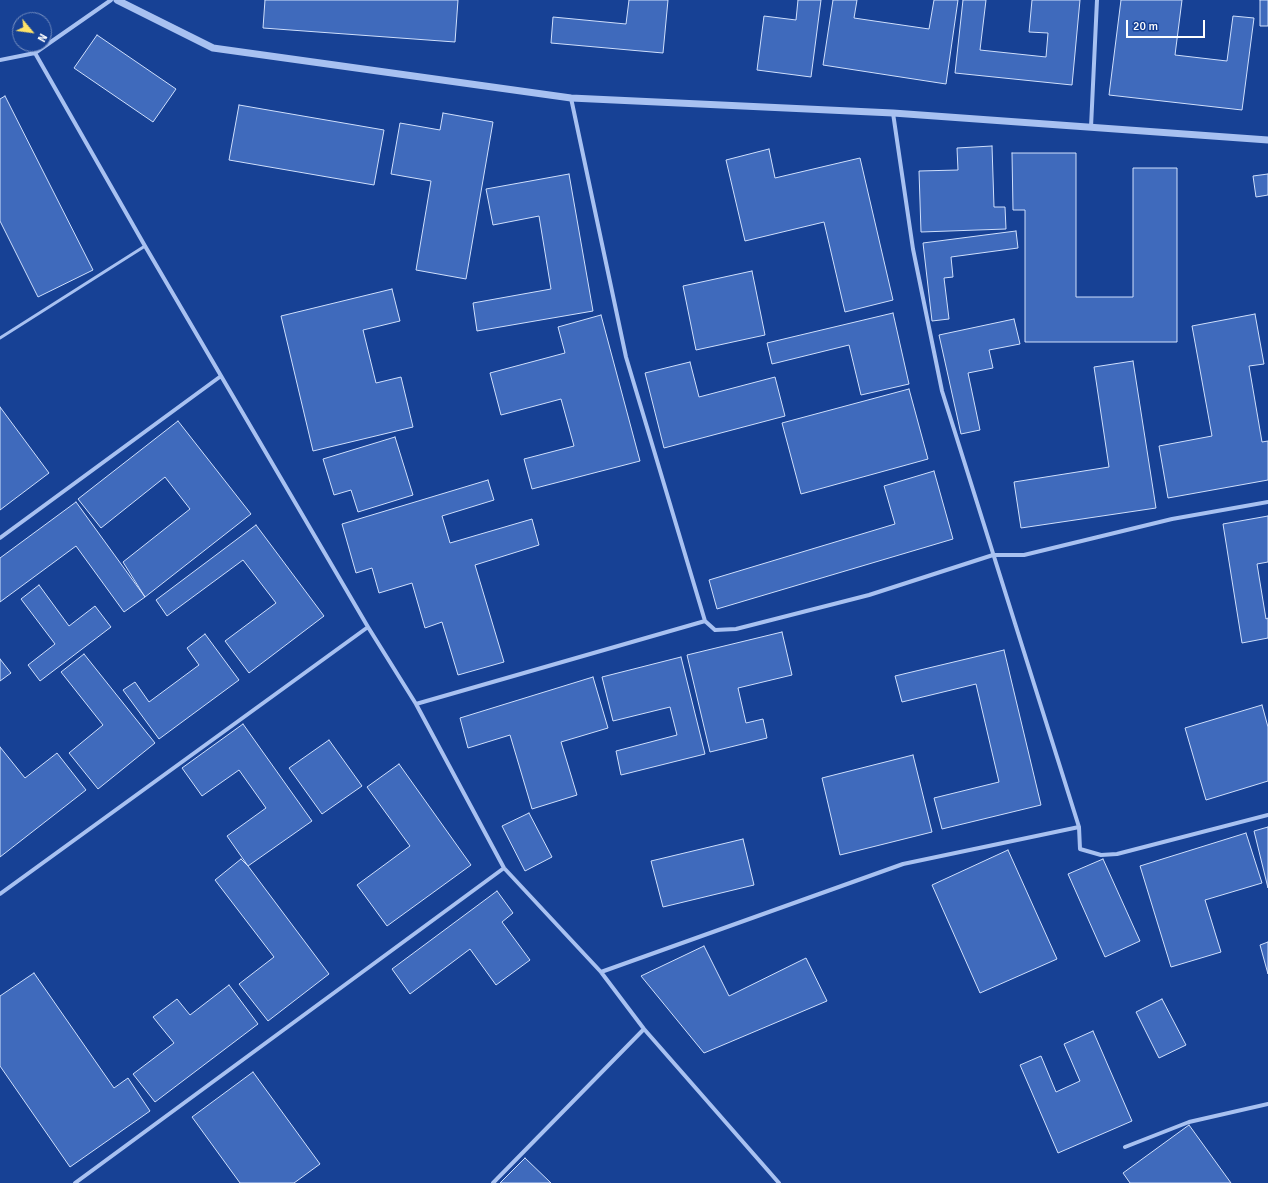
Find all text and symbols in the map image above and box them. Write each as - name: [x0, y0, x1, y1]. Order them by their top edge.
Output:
- north arrow: [12, 12, 52, 52]
- scale bar: [1128, 12, 1207, 38]
- text: 20 m: [1133, 19, 1158, 34]
- text: N: [35, 31, 50, 44]

